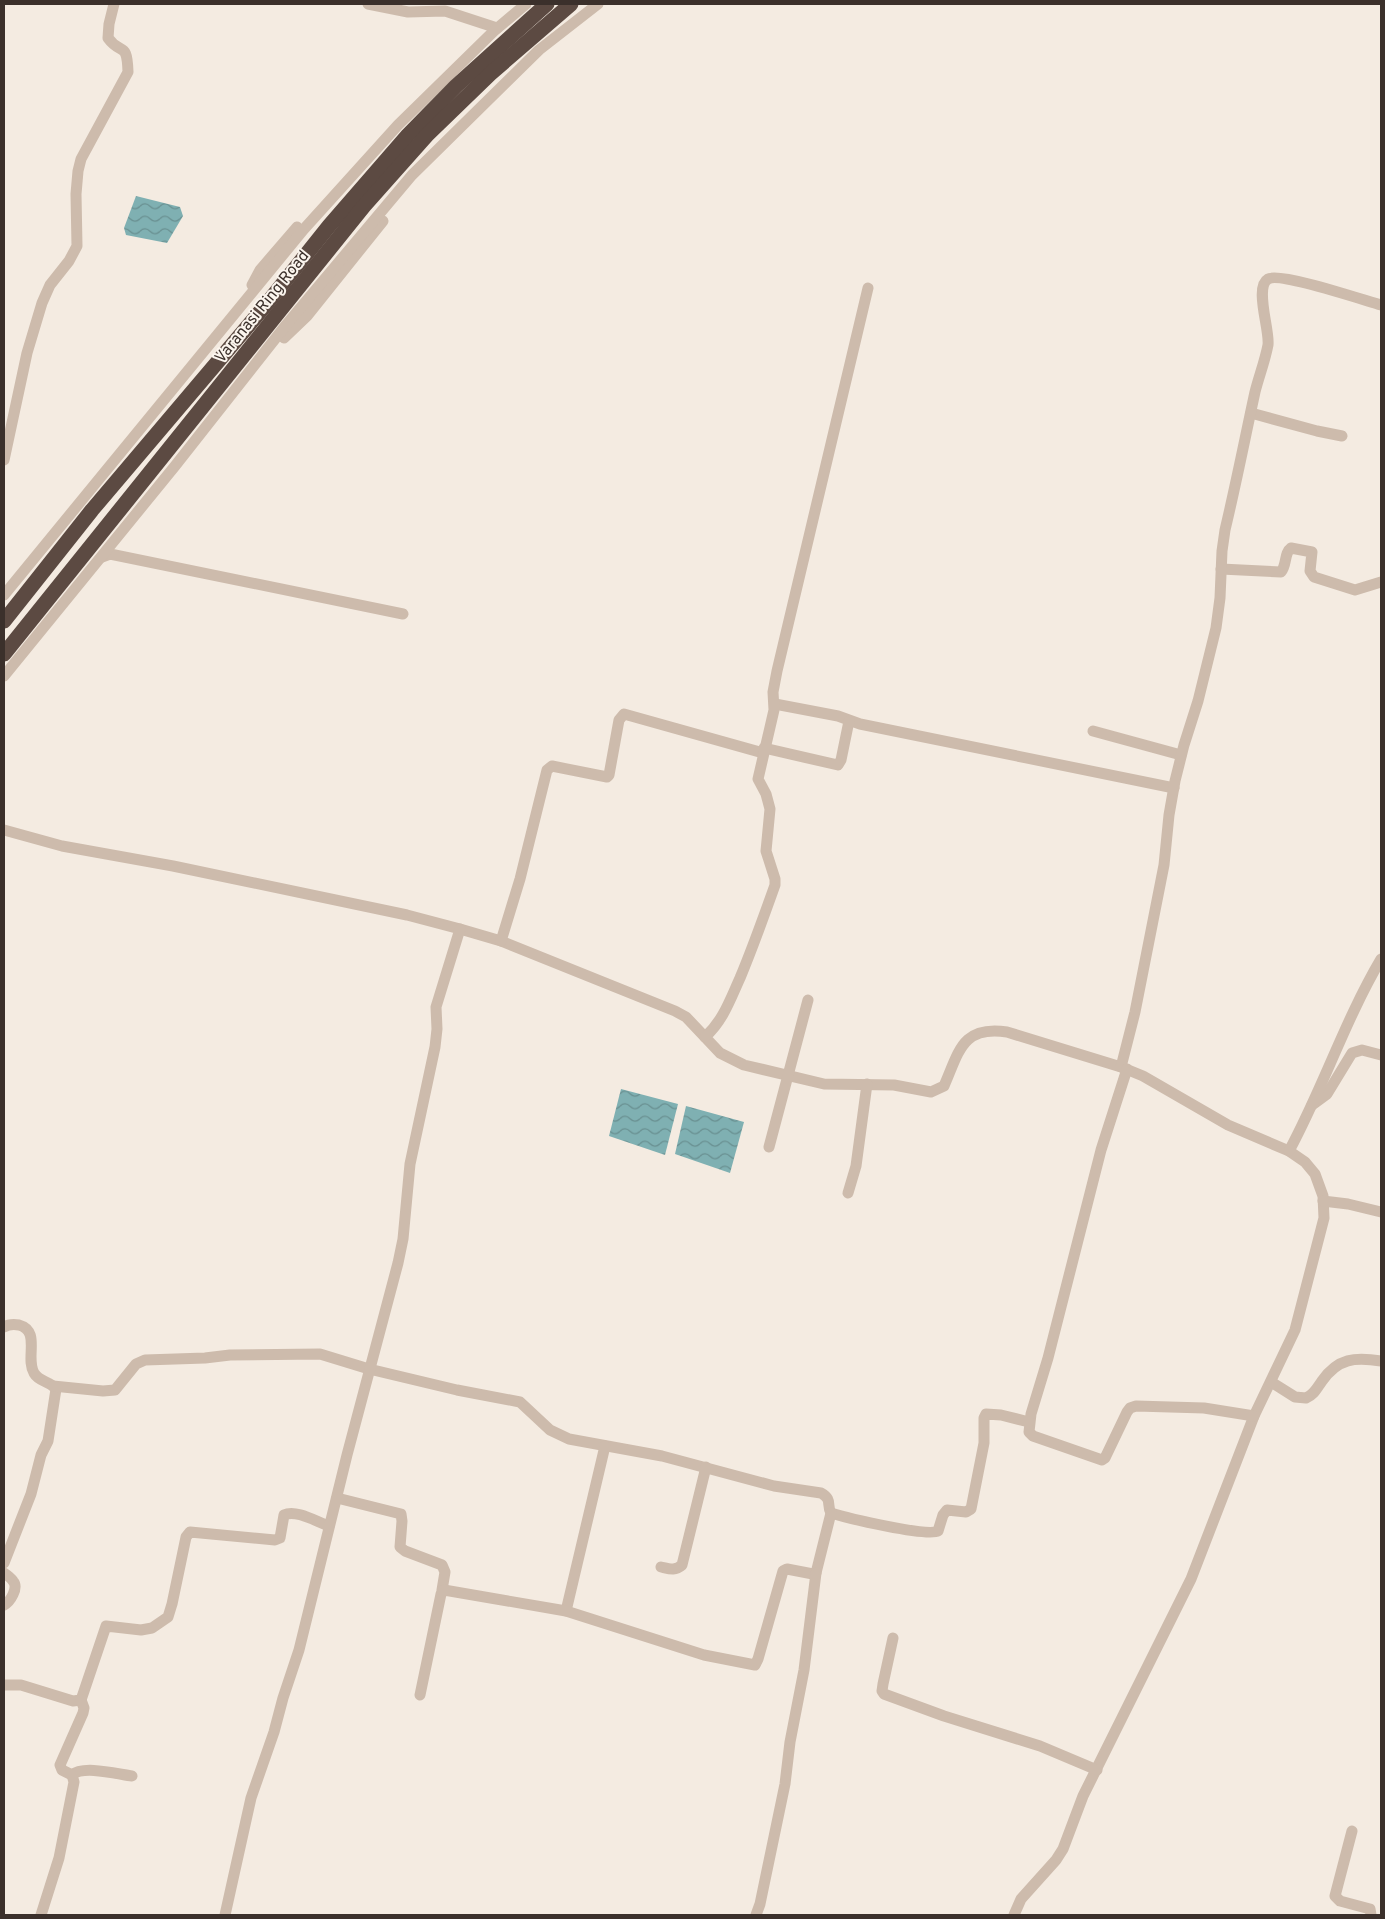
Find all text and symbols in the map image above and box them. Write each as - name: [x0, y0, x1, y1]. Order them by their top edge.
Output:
- street label: Varanasi Ring Road: [211, 247, 314, 368]

